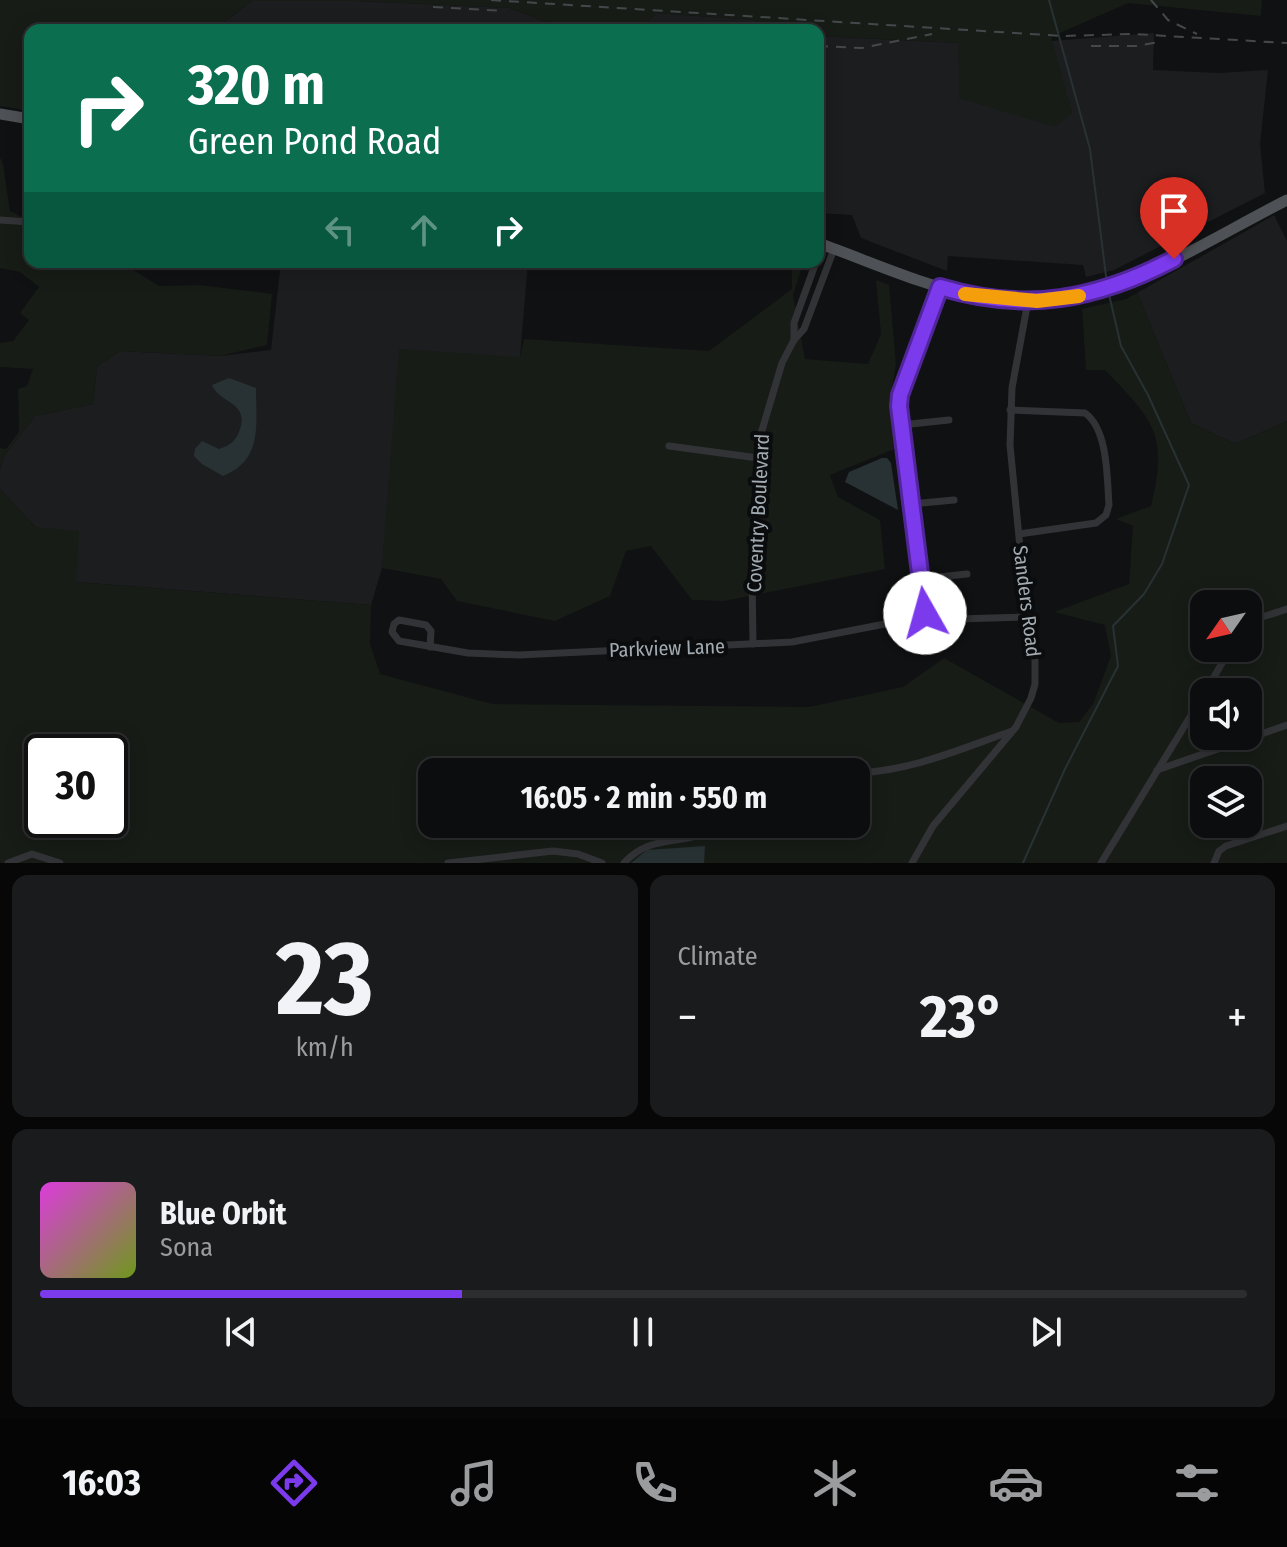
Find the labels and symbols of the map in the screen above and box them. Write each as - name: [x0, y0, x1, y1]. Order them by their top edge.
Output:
- pin: [1140, 177, 1208, 259]
- street label: Coventry Boulevard: [742, 433, 774, 593]
- street label: Sanders Road: [1008, 544, 1046, 658]
- position arrow: [883, 571, 967, 655]
- north arrow: [1190, 590, 1262, 662]
- street label: Parkview Lane: [609, 634, 725, 662]
- speed limit sign: 30: [24, 734, 128, 838]

